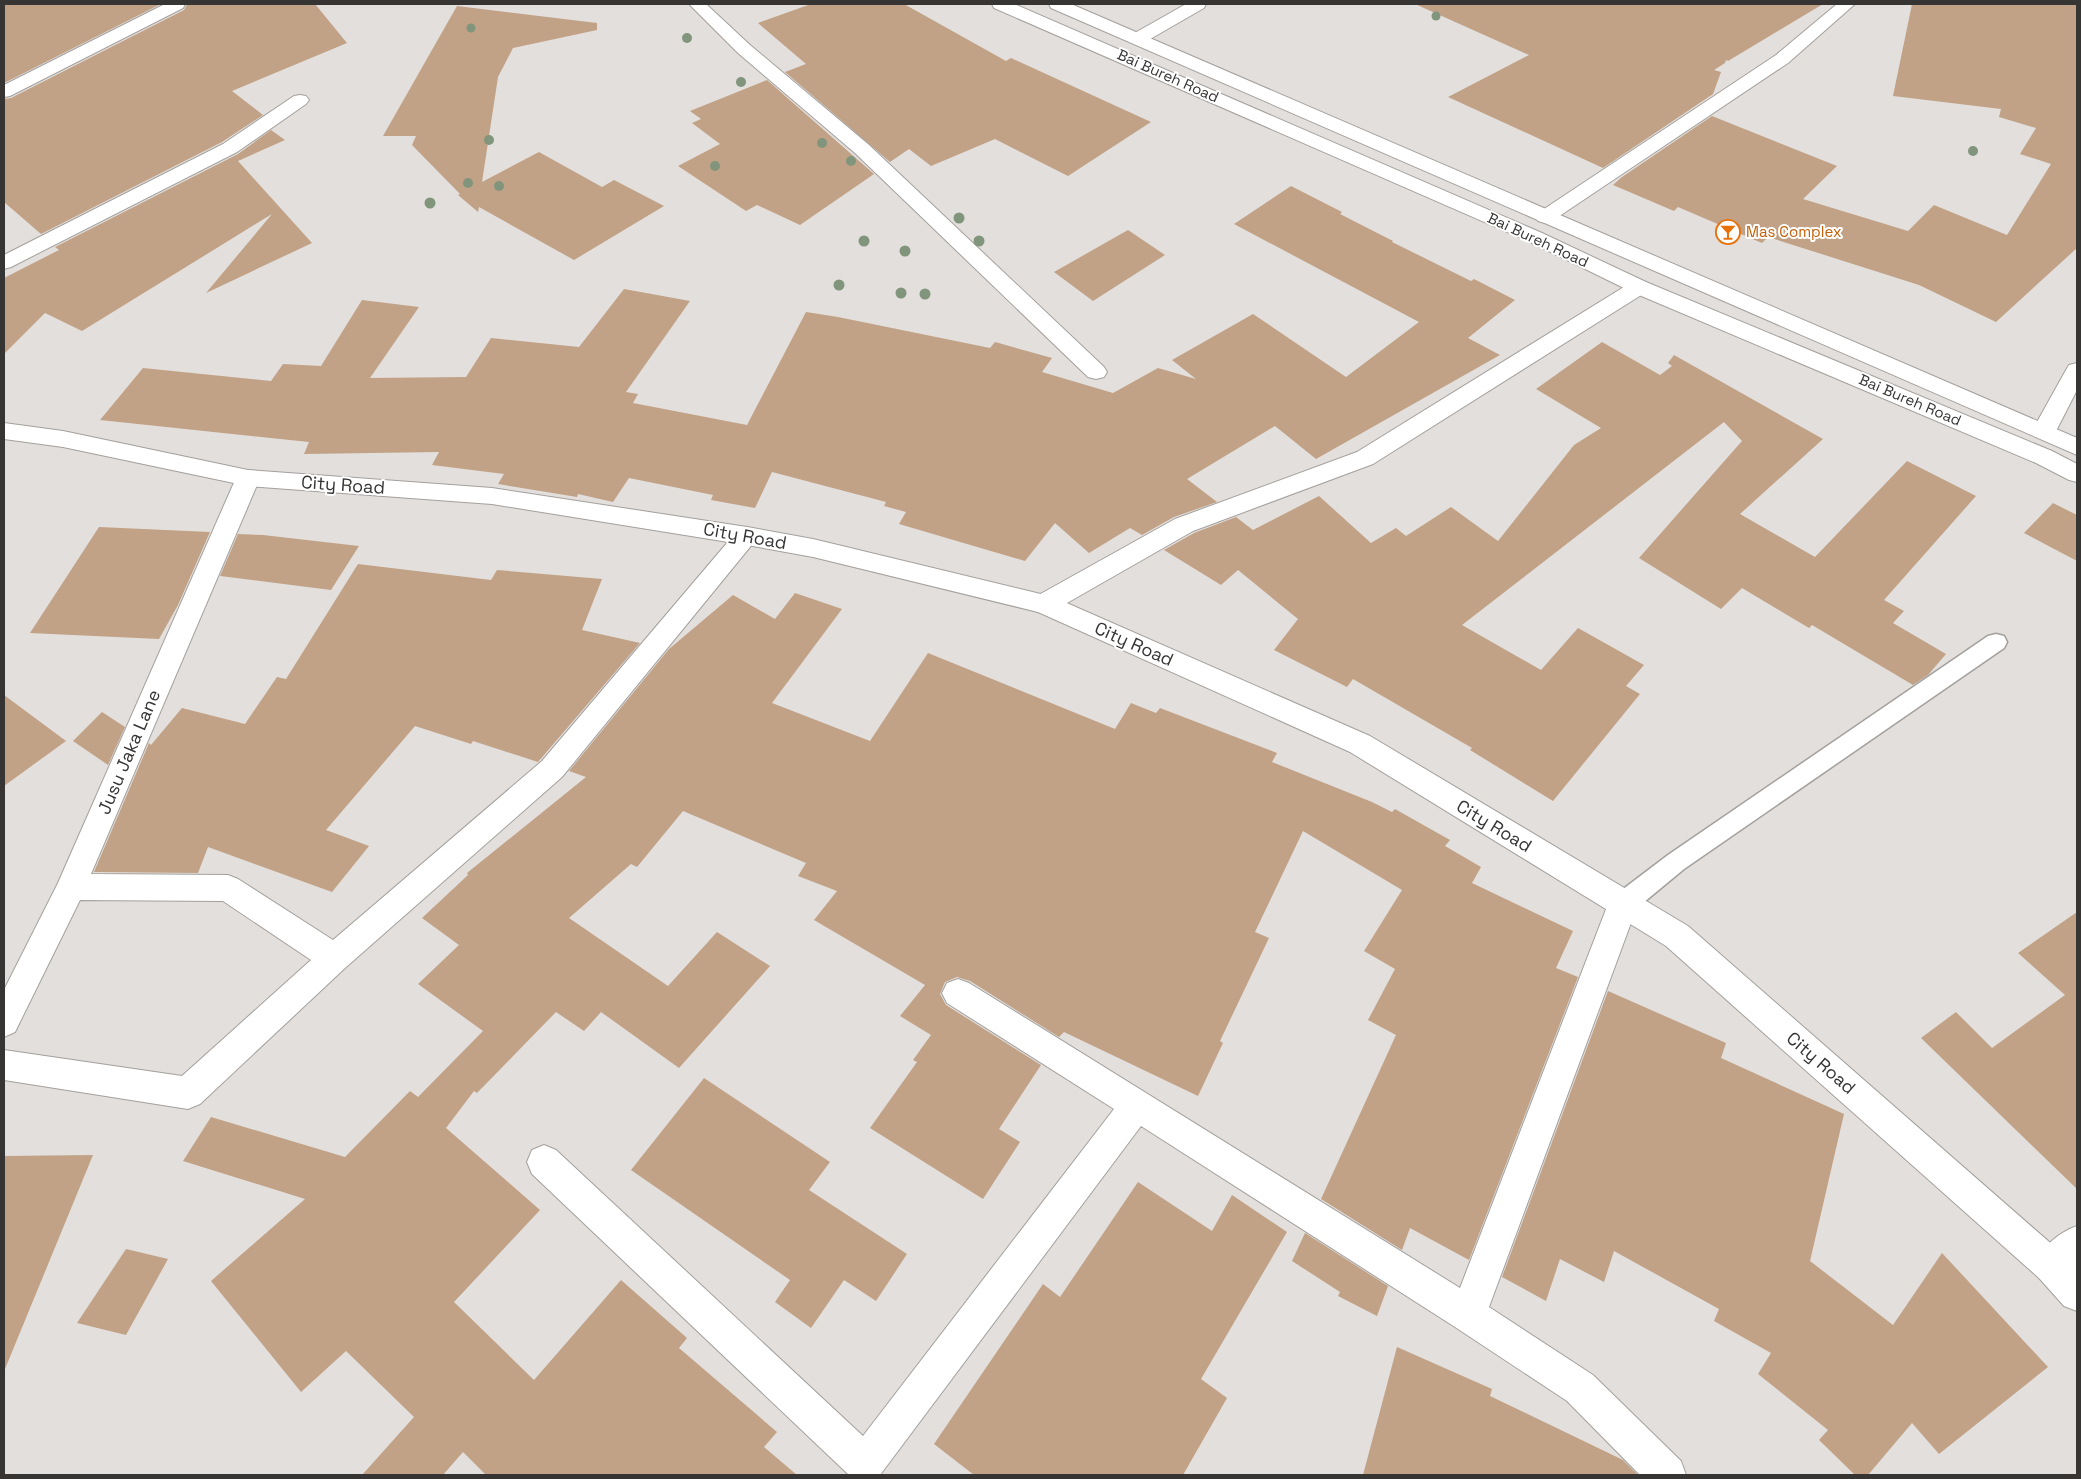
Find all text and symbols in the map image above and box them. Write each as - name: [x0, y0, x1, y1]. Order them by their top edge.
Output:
- street label: Bai Bureh Road: [1114, 45, 1222, 106]
- street label: Bai Bureh Road: [1485, 208, 1592, 271]
- bar icon: Mas Complex: [1715, 219, 1741, 245]
- place label: Mas Complex: [1746, 222, 1842, 241]
- street label: Bai Bureh Road: [1856, 369, 1964, 430]
- street label: City Road: [300, 470, 386, 499]
- street label: City Road: [702, 517, 788, 554]
- street label: City Road: [1091, 616, 1177, 671]
- street label: Jusu Jaka Lane: [92, 686, 165, 818]
- street label: City Road: [1452, 794, 1536, 857]
- street label: City Road: [1782, 1026, 1861, 1099]

